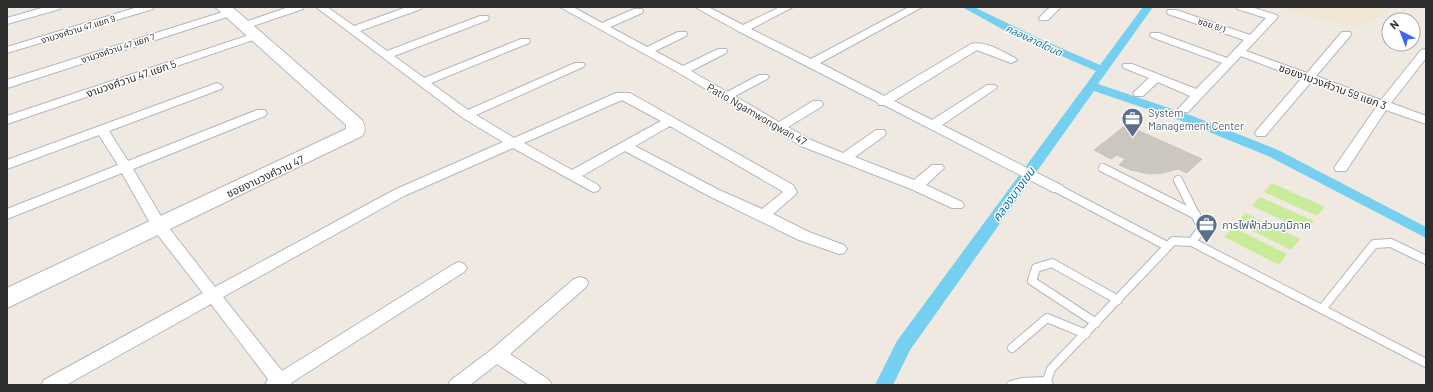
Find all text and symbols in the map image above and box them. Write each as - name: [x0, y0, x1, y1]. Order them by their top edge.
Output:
- street label: งามวงศ์วาน 47 แยก 9: [39, 12, 117, 46]
- north arrow: [1381, 12, 1421, 52]
- street label: ซอย 8/1: [1197, 15, 1227, 35]
- text: N: [1387, 17, 1401, 31]
- water label: คลองลาดโตนด: [1004, 22, 1065, 59]
- street label: งามวงศ์วาน 47 แยก 7: [80, 31, 157, 65]
- street label: งามวงศ์วาน 47 แยก 5: [84, 56, 178, 99]
- street label: ซอยงามวงศ์วาน 59 แยก 3: [1277, 60, 1389, 112]
- street label: Patio Ngamwongwan 47: [705, 80, 809, 148]
- office icon: System Management Center: [1119, 105, 1145, 138]
- place label: System Management Center: [1148, 106, 1244, 132]
- street label: ซอยงามวงศ์วาน 47: [224, 152, 306, 200]
- water label: คลองบางเขน: [989, 164, 1038, 224]
- office icon: การไฟฟ้าส่วนภูมิภาค: [1193, 211, 1219, 244]
- place label: การไฟฟ้าส่วนภูมิภาค: [1222, 218, 1311, 232]

